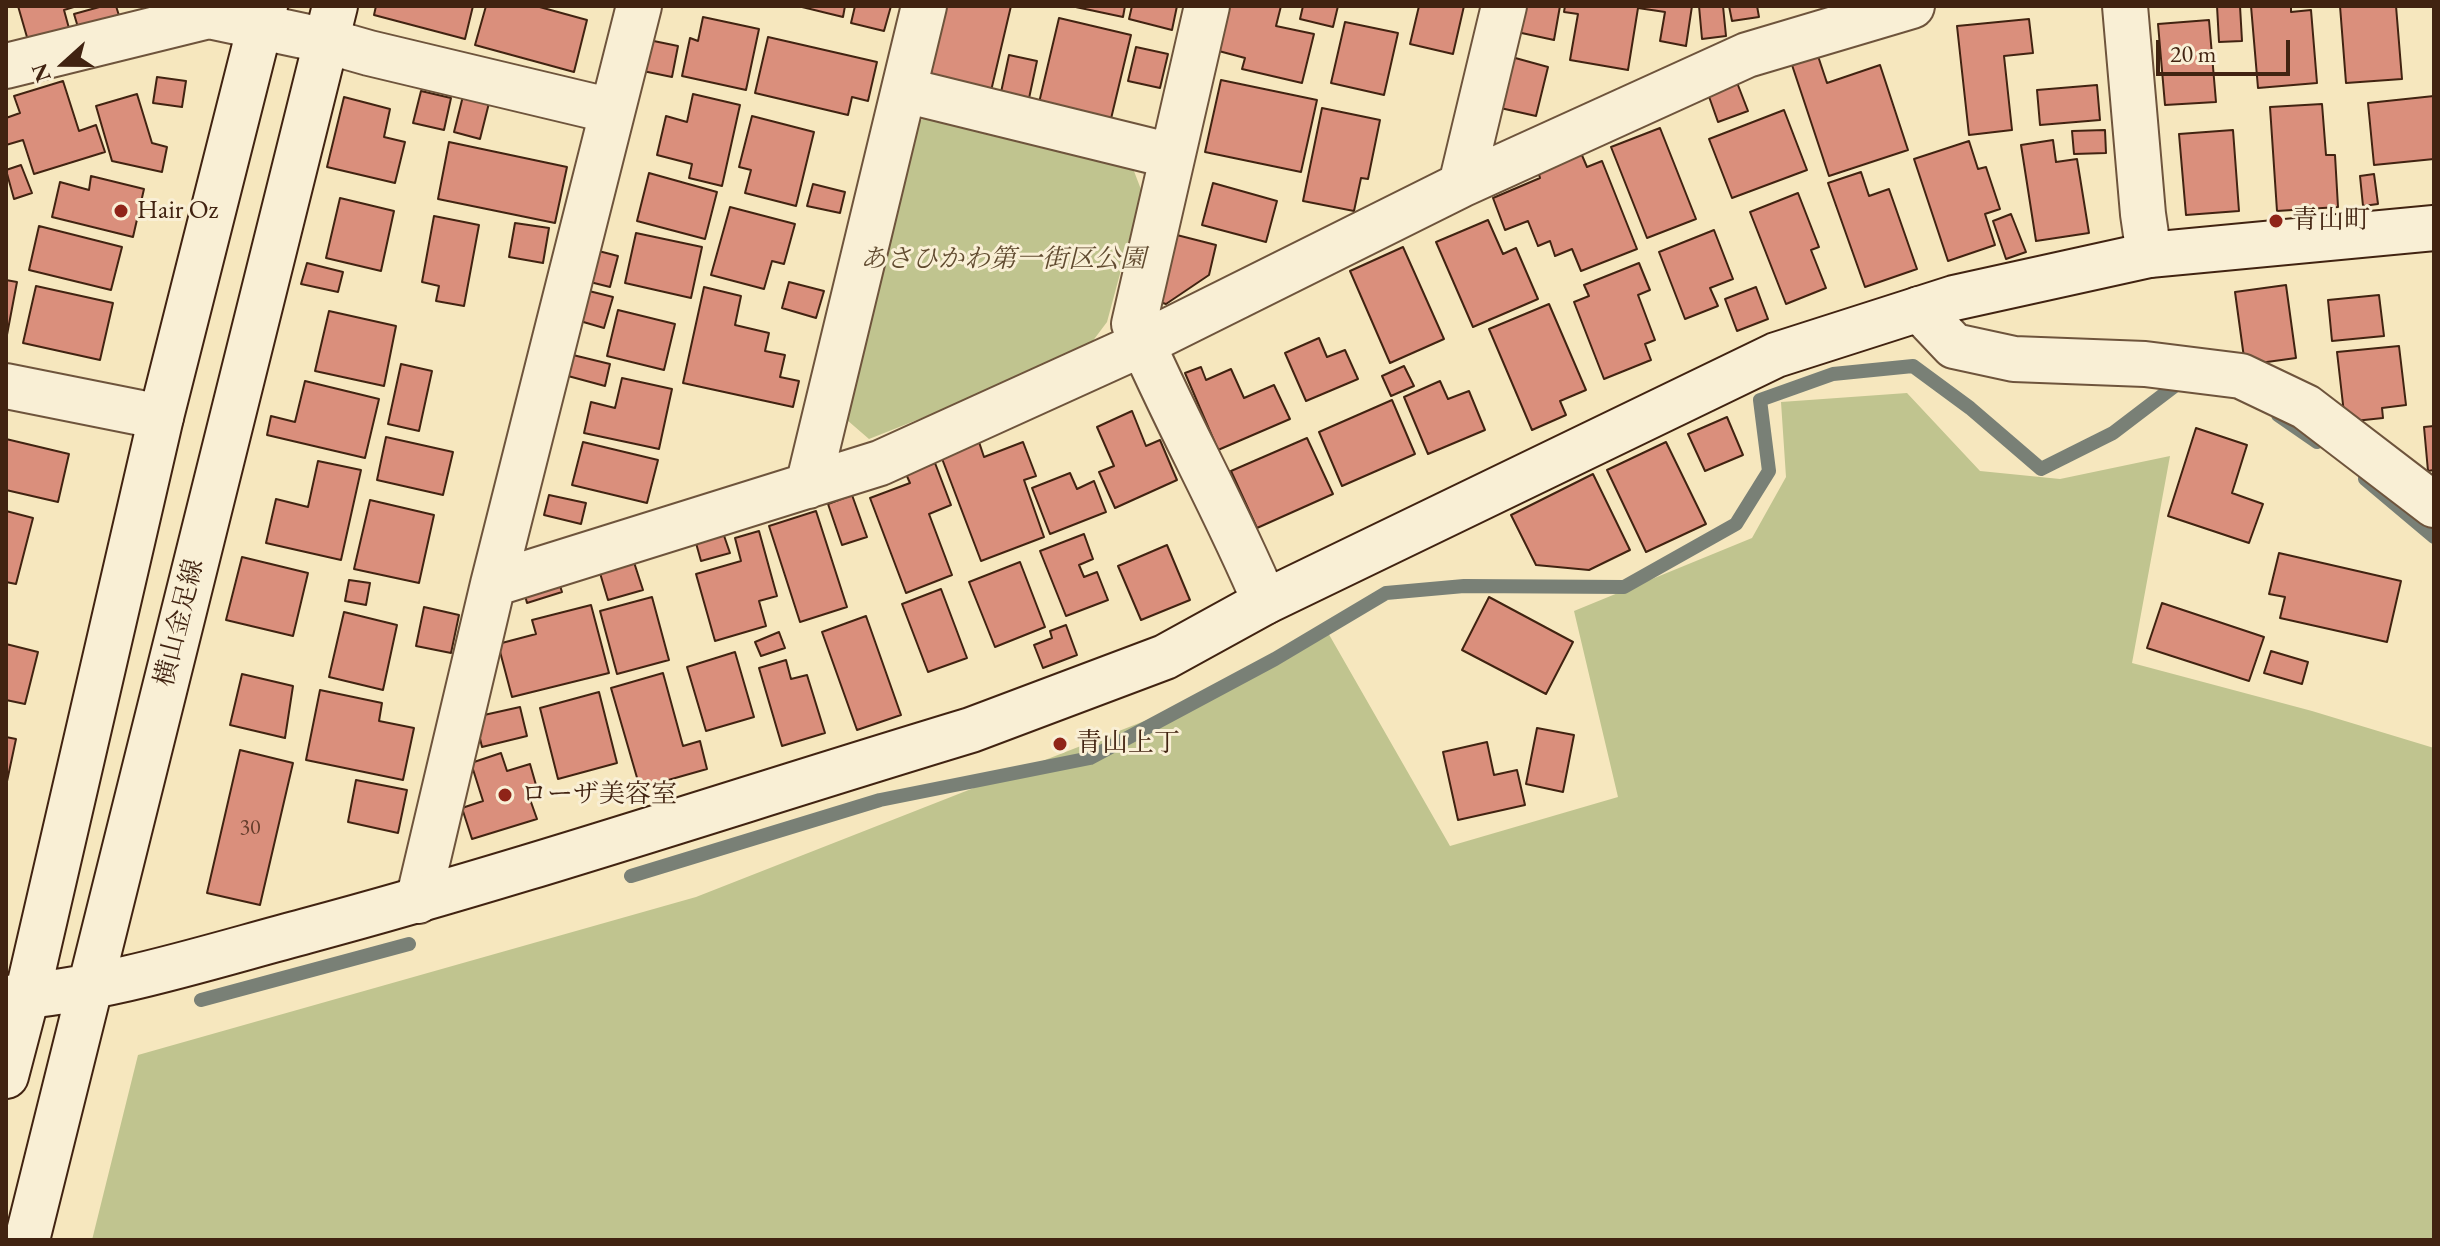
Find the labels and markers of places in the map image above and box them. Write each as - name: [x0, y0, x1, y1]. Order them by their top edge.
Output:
- place label: Hair Oz: [137, 195, 218, 227]
- marker: Hair Oz: [112, 202, 130, 220]
- place label: 青山町: [2292, 205, 2370, 237]
- marker: 青山町: [2267, 212, 2285, 230]
- place label: 青山上丁: [1076, 728, 1180, 760]
- marker: 青山上丁: [1051, 735, 1069, 753]
- place label: ローザ美容室: [521, 779, 677, 811]
- marker: ローザ美容室: [496, 786, 514, 804]

